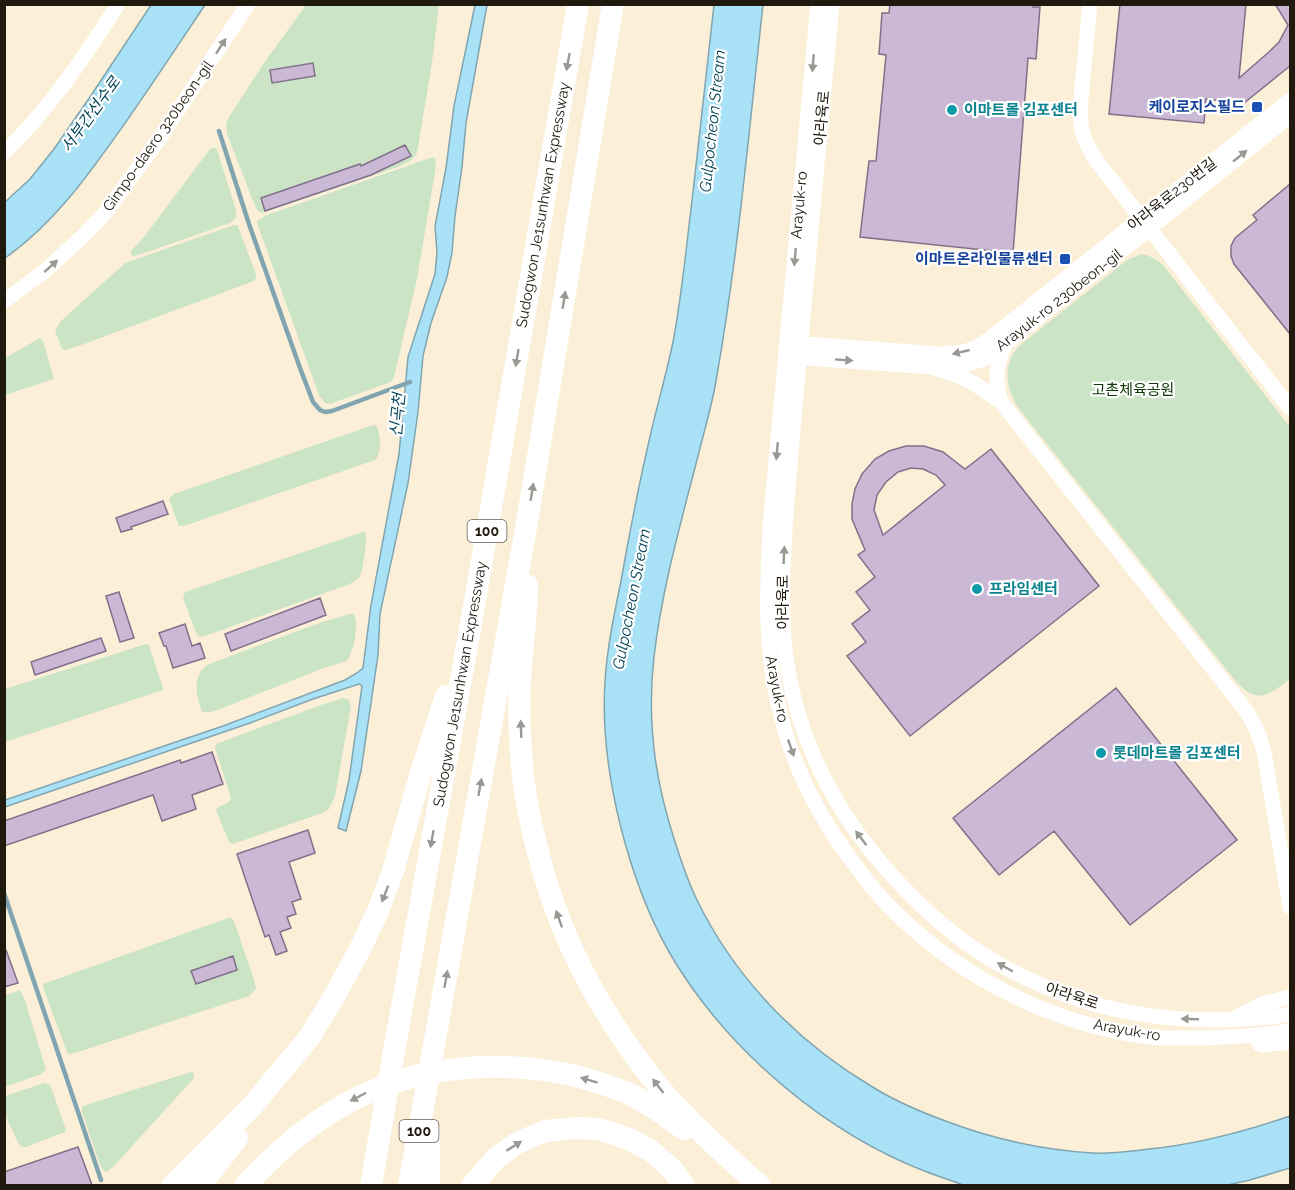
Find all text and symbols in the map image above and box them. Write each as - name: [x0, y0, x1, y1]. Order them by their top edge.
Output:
- one-way arrow: [215, 38, 226, 54]
- water label: Gulpocheon Stream: [696, 49, 729, 193]
- one-way arrow: [563, 53, 572, 72]
- one-way arrow: [808, 53, 818, 72]
- street label: Gimpo-daero 320beon-gil: [99, 56, 218, 215]
- water label: 서부간선수로: [57, 72, 125, 156]
- street label: Sudogwon Je1sunhwan Expressway: [512, 81, 574, 329]
- street label: 아라육로: [811, 90, 833, 146]
- place label: 케이로지스필드: [1148, 98, 1245, 116]
- marker: 케이로지스필드: [1250, 100, 1264, 114]
- place label: 이마트몰 김포센터: [964, 101, 1078, 119]
- marker: 이마트몰 김포센터: [945, 103, 959, 117]
- one-way arrow: [1232, 151, 1247, 163]
- street label: 아라육로230번길: [1124, 154, 1220, 234]
- street label: Arayuk-ro: [787, 170, 811, 240]
- street label: Arayuk-ro 230beon-gil: [992, 245, 1126, 355]
- one-way arrow: [790, 247, 800, 266]
- place label: 이마트온라인물류센터: [915, 250, 1053, 268]
- marker: 이마트온라인물류센터: [1058, 252, 1072, 266]
- one-way arrow: [43, 259, 58, 273]
- one-way arrow: [560, 290, 569, 309]
- one-way arrow: [952, 347, 971, 357]
- one-way arrow: [512, 348, 521, 367]
- one-way arrow: [834, 356, 853, 365]
- park label: 고촌체육공원: [1092, 381, 1174, 399]
- water label: 신곡천: [386, 390, 409, 438]
- one-way arrow: [772, 442, 782, 461]
- one-way arrow: [528, 482, 537, 501]
- road number: 100: [468, 520, 506, 542]
- water label: Gulpocheon Stream: [609, 527, 654, 671]
- one-way arrow: [779, 546, 788, 565]
- street label: Sudogwon Je1sunhwan Expressway: [429, 560, 491, 808]
- street label: 아라육로: [774, 574, 792, 630]
- place label: 프라임센터: [989, 580, 1058, 598]
- marker: 프라임센터: [970, 582, 984, 596]
- street label: Arayuk-ro: [762, 654, 792, 724]
- one-way arrow: [516, 719, 525, 738]
- one-way arrow: [786, 739, 796, 757]
- place label: 롯데마트몰 김포센터: [1113, 744, 1241, 762]
- marker: 롯데마트몰 김포센터: [1094, 746, 1108, 760]
- one-way arrow: [476, 778, 485, 797]
- one-way arrow: [427, 830, 436, 849]
- one-way arrow: [855, 830, 867, 845]
- one-way arrow: [379, 885, 389, 903]
- one-way arrow: [554, 910, 564, 928]
- one-way arrow: [996, 962, 1013, 972]
- one-way arrow: [442, 970, 451, 989]
- street label: 아라육로: [1043, 979, 1101, 1013]
- street label: Arayuk-ro: [1092, 1015, 1162, 1045]
- one-way arrow: [1181, 1015, 1200, 1024]
- one-way arrow: [580, 1075, 598, 1084]
- one-way arrow: [653, 1078, 665, 1093]
- one-way arrow: [349, 1092, 366, 1102]
- road number: 100: [400, 1120, 438, 1142]
- one-way arrow: [506, 1140, 522, 1151]

